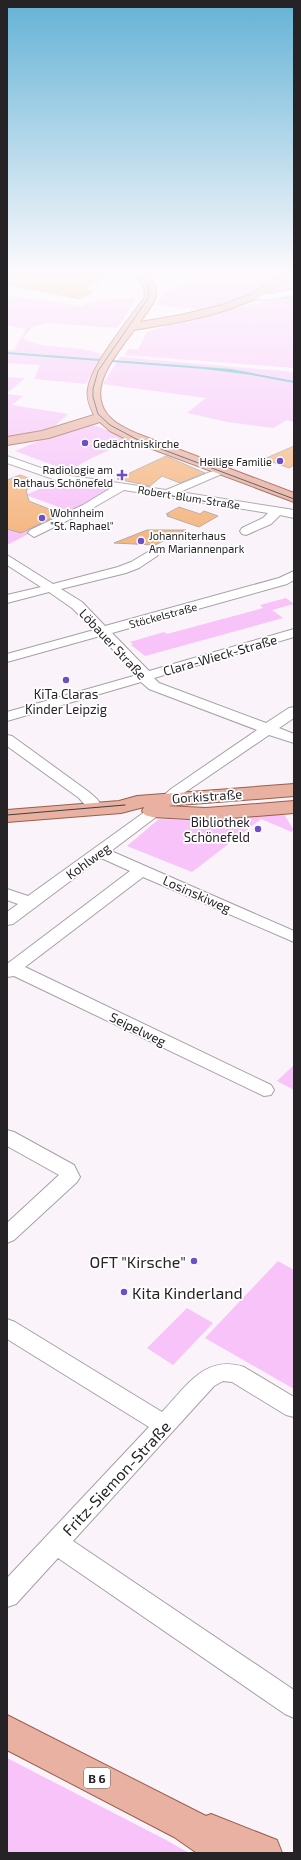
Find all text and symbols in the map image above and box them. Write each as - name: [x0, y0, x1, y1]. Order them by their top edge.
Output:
- place label: Gedächtniskirche: [93, 437, 179, 450]
- marker: Gedächtniskirche: [80, 438, 90, 448]
- place label: Heilige Familie: [200, 455, 272, 468]
- marker: Heilige Familie: [275, 456, 285, 466]
- place label: Radiologie am Rathaus Schönefeld: [13, 463, 113, 489]
- marker: Radiologie am Rathaus Schönefeld: [116, 469, 128, 481]
- street label: Robert-Blum-Straße: [137, 482, 241, 512]
- place label: Wohnheim "St. Raphael": [50, 506, 114, 532]
- marker: Wohnheim "St. Raphael": [37, 513, 47, 523]
- place label: Johanniterhaus Am Mariannenpark: [149, 529, 245, 555]
- marker: Johanniterhaus Am Mariannenpark: [136, 536, 146, 546]
- street label: Stöckelstraße: [127, 600, 199, 630]
- street label: Löbauer Straße: [76, 605, 150, 683]
- street label: Clara-Wieck-Straße: [161, 631, 279, 679]
- marker: KiTa Claras Kinder Leipzig: [61, 675, 71, 685]
- place label: KiTa Claras Kinder Leipzig: [25, 686, 107, 717]
- street label: Gorkistraße: [171, 786, 243, 806]
- place label: Bibliothek Schönefeld: [184, 814, 250, 845]
- marker: Bibliothek Schönefeld: [253, 824, 263, 834]
- street label: Kohlweg: [63, 840, 113, 882]
- street label: Losinskiweg: [161, 872, 233, 916]
- street label: Seipelweg: [107, 1009, 169, 1049]
- place label: OFT "Kirsche": [90, 1252, 186, 1271]
- marker: OFT "Kirsche": [189, 1256, 199, 1266]
- place label: Kita Kinderland: [132, 1283, 243, 1302]
- marker: Kita Kinderland: [119, 1287, 129, 1297]
- street label: Fritz-Siemon-Straße: [58, 1417, 174, 1539]
- road number: B 6: [84, 1768, 110, 1788]

